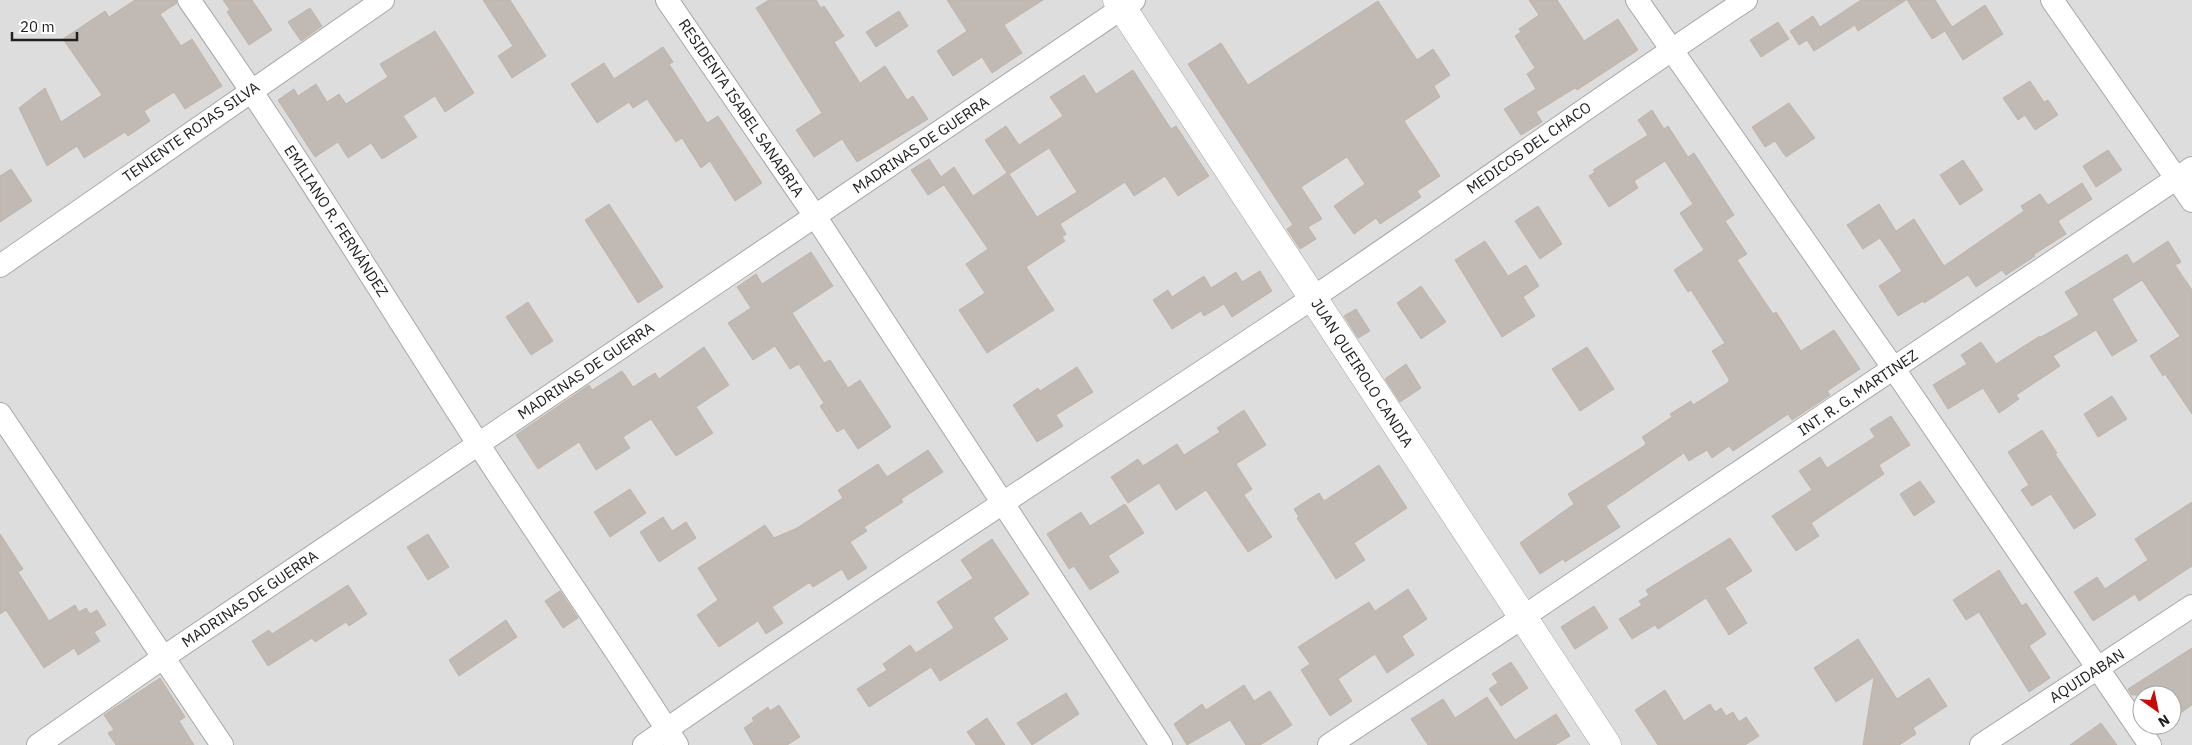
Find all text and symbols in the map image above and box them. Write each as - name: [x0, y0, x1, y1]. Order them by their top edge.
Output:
- scale bar: [12, 10, 78, 42]
- street label: RESIDENTA ISABEL SANABRIA: [675, 15, 808, 201]
- text: 20 m: [20, 17, 55, 36]
- street label: TENIENTE ROJAS SILVA: [119, 77, 263, 186]
- street label: MADRINAS DE GUERRA: [849, 92, 993, 197]
- street label: MEDICOS DEL CHACO: [1463, 97, 1595, 198]
- street label: EMILIANO R. FERNÁNDEZ: [280, 141, 393, 300]
- street label: JUAN QUEIROLO CANDIA: [1307, 295, 1418, 451]
- street label: MADRINAS DE GUERRA: [514, 318, 658, 423]
- street label: INT. R. G. MARTINEZ: [1794, 345, 1921, 440]
- street label: MADRINAS DE GUERRA: [178, 546, 322, 651]
- street label: AQUIDABAN: [2046, 644, 2128, 707]
- north arrow: [2132, 685, 2182, 735]
- text: N: [2155, 711, 2173, 731]

